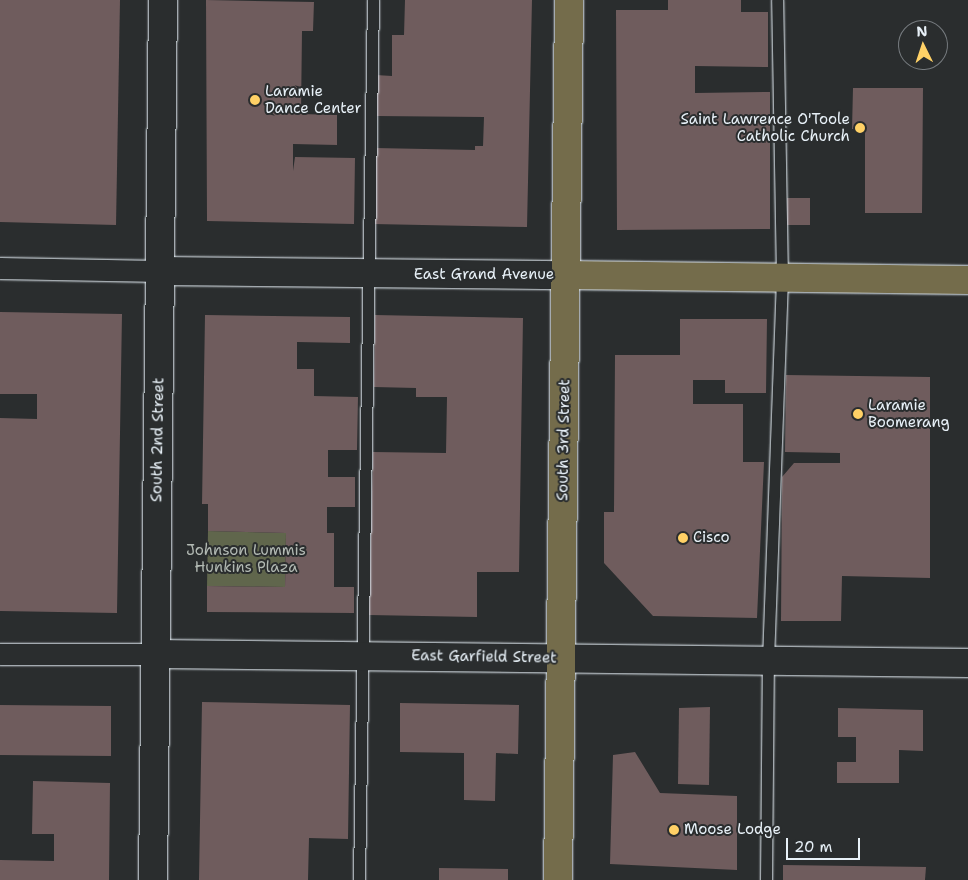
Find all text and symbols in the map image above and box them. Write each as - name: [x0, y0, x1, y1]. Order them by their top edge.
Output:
- north arrow: [898, 20, 948, 70]
- text: N: [916, 22, 928, 40]
- place label: Laramie Dance Center: [265, 82, 362, 117]
- marker: Laramie Dance Center: [249, 94, 261, 106]
- place label: Saint Lawrence O'Toole Catholic Church: [681, 110, 850, 145]
- marker: Saint Lawrence O'Toole Catholic Church: [854, 122, 866, 134]
- street label: East Grand Avenue: [414, 266, 554, 284]
- street label: South 2nd Street: [148, 378, 168, 502]
- street label: South 3rd Street: [554, 379, 574, 501]
- place label: Laramie Boomerang: [868, 396, 950, 431]
- marker: Laramie Boomerang: [852, 408, 864, 420]
- place label: Cisco: [693, 529, 730, 547]
- marker: Cisco: [677, 532, 689, 544]
- park label: Johnson Lummis Hunkins Plaza: [186, 541, 306, 576]
- street label: East Garfield Street: [411, 647, 557, 667]
- place label: Moose Lodge: [684, 821, 781, 839]
- marker: Moose Lodge: [668, 824, 680, 836]
- scale bar: [788, 828, 862, 860]
- text: 20 m: [794, 837, 833, 857]

